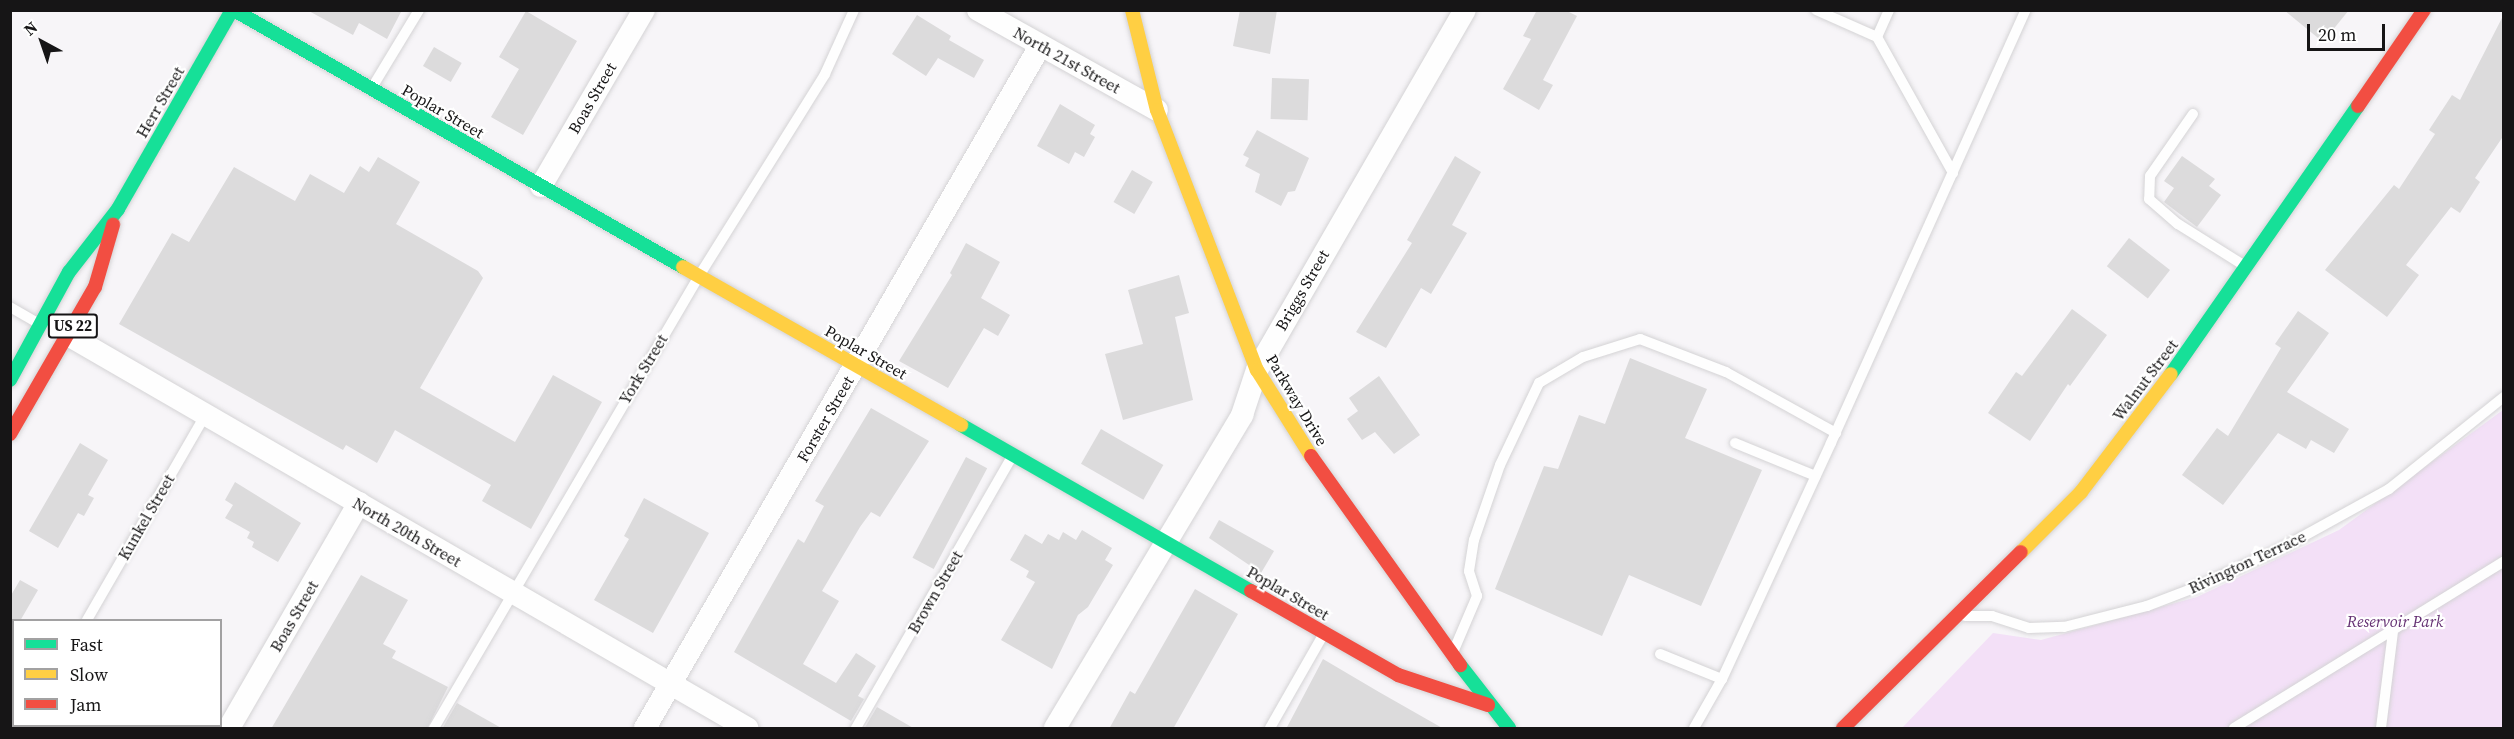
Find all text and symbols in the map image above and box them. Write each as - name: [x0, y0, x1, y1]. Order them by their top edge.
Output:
- north arrow: [12, 12, 72, 72]
- scale bar: [2310, 12, 2388, 50]
- text: N: [19, 16, 42, 40]
- text: 20 m: [2318, 22, 2356, 47]
- street label: North 21st Street: [1010, 23, 1124, 97]
- street label: Boas Street: [564, 59, 620, 137]
- street label: Herr Street: [132, 63, 188, 141]
- street label: Poplar Street: [399, 80, 487, 142]
- street label: Briggs Street: [1271, 246, 1333, 334]
- road number: US 22: [48, 314, 98, 338]
- street label: Poplar Street: [822, 321, 910, 383]
- street label: York Street: [615, 331, 671, 407]
- street label: Walnut Street: [2108, 336, 2182, 424]
- street label: Parkway Drive: [1262, 351, 1332, 449]
- street label: Forster Street: [793, 373, 857, 465]
- street label: Kunkel Street: [114, 471, 178, 563]
- street label: North 20th Street: [349, 493, 465, 571]
- street label: Rivington Terrace: [2185, 526, 2309, 598]
- street label: Brown Street: [904, 547, 966, 637]
- street label: Poplar Street: [1244, 562, 1332, 624]
- street label: Boas Street: [266, 577, 322, 655]
- park label: Reservoir Park: [2347, 611, 2443, 631]
- legend: [12, 619, 222, 727]
- text: Fast: [70, 632, 103, 657]
- text: Slow: [70, 662, 108, 687]
- text: Jam: [70, 692, 102, 717]

